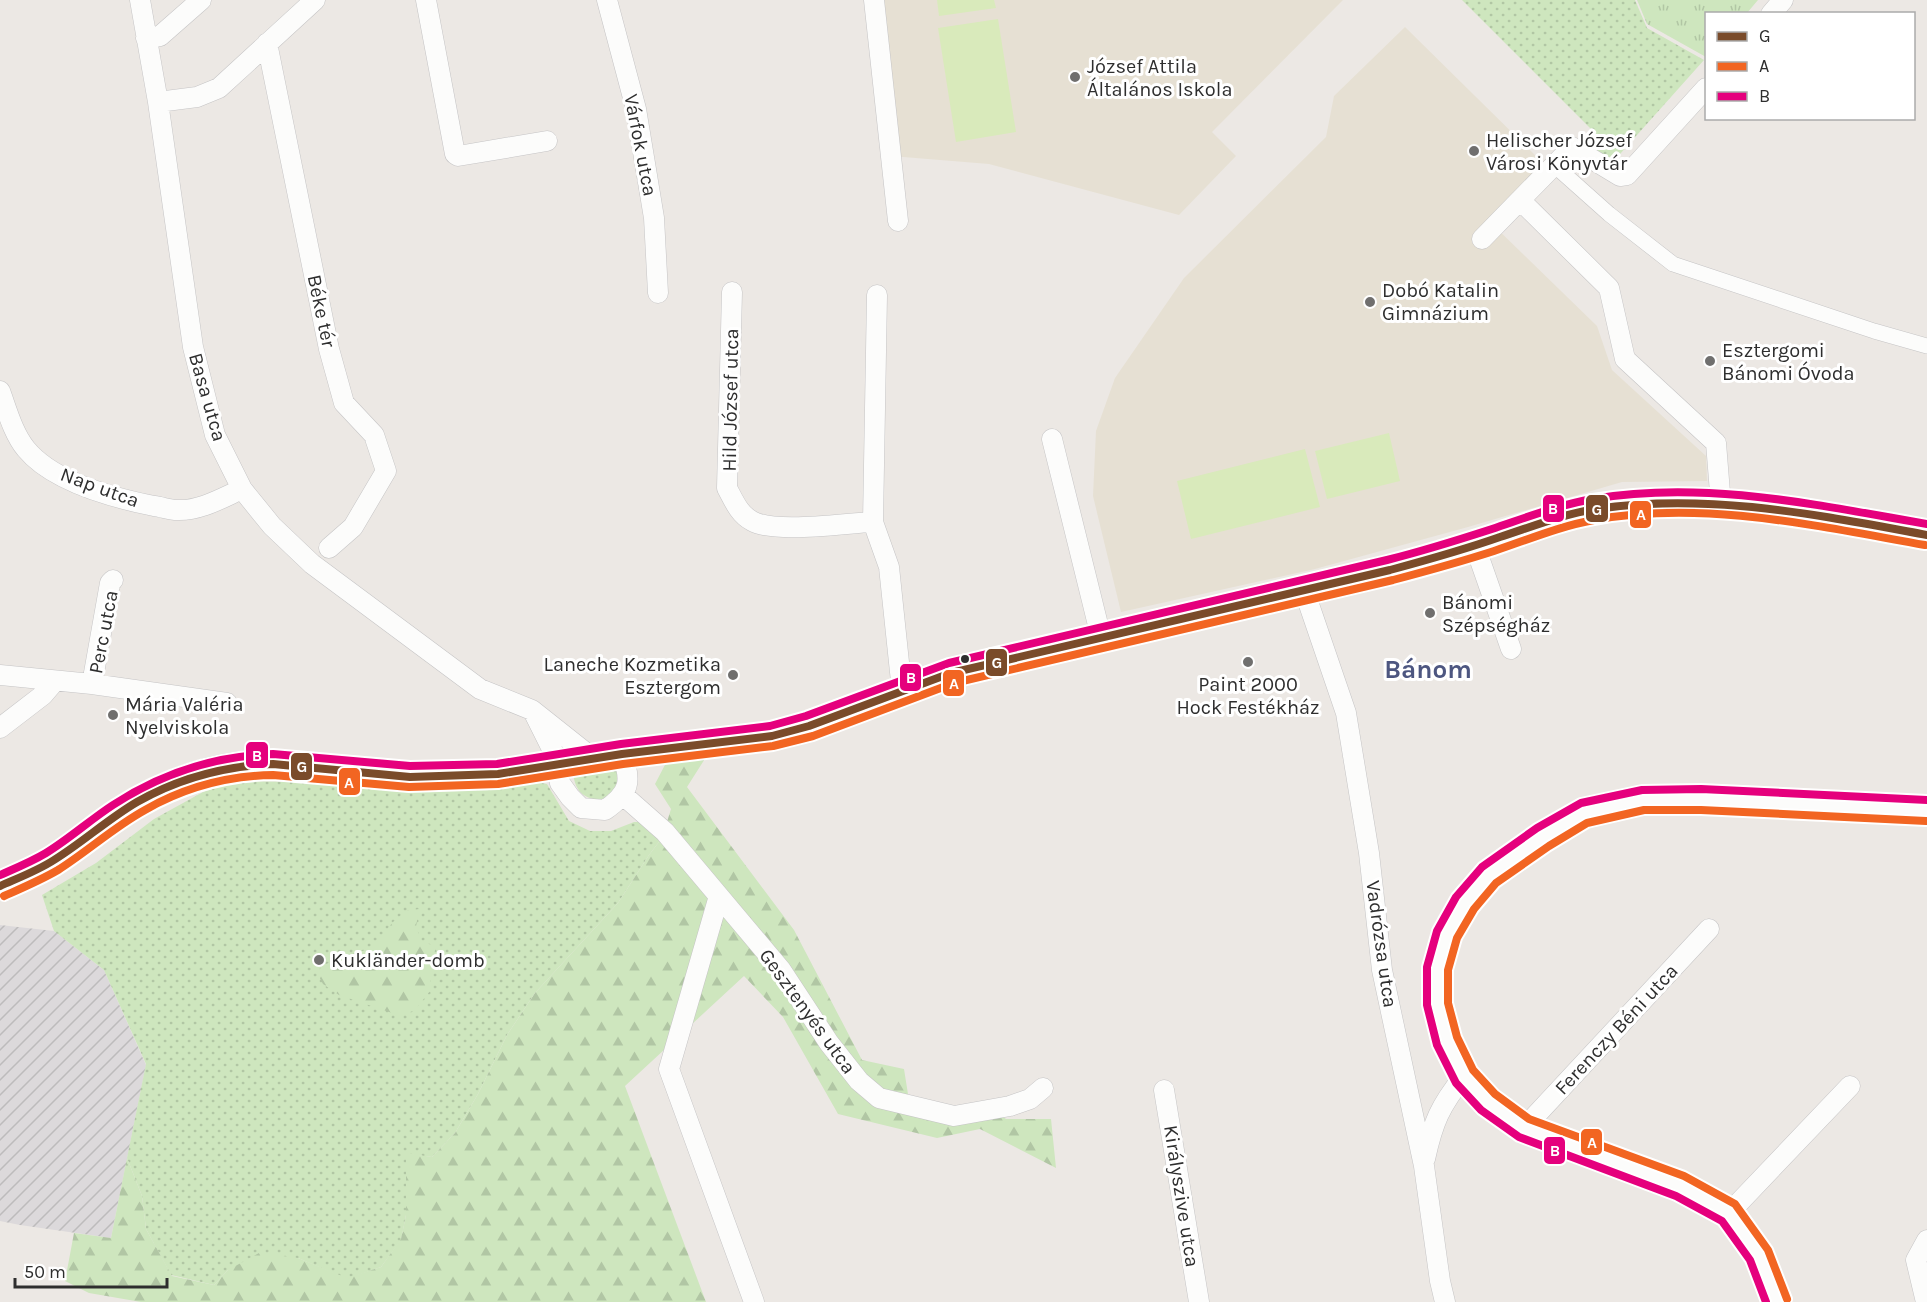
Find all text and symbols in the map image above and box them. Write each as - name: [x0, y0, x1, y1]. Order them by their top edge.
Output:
- legend: [1705, 12, 1915, 120]
- text: G: [1759, 25, 1771, 47]
- place label: József Attila Általános Iskola: [1087, 55, 1232, 101]
- text: A: [1759, 55, 1769, 77]
- marker: József Attila Általános Iskola: [1068, 70, 1082, 84]
- text: B: [1759, 85, 1770, 107]
- street label: Várfok utca: [619, 92, 662, 198]
- place label: Helischer József Városi Könyvtár: [1486, 129, 1633, 175]
- marker: Helischer József Városi Könyvtár: [1467, 144, 1481, 158]
- street label: Béke tér: [303, 273, 341, 350]
- place label: Dobó Katalin Gimnázium: [1382, 279, 1499, 325]
- marker: Dobó Katalin Gimnázium: [1363, 295, 1377, 309]
- street label: Hild József utca: [718, 328, 743, 472]
- place label: Esztergomi Bánomi Óvoda: [1722, 339, 1855, 385]
- street label: Basa utca: [184, 350, 231, 444]
- marker: Esztergomi Bánomi Óvoda: [1703, 354, 1717, 368]
- street label: Nap utca: [57, 463, 142, 512]
- line badge: B: [1542, 494, 1565, 523]
- line badge: G: [1585, 494, 1609, 523]
- text: B: [1548, 499, 1558, 518]
- text: G: [1592, 500, 1602, 519]
- line badge: A: [1629, 500, 1652, 529]
- text: A: [1636, 505, 1646, 524]
- street label: Perc utca: [84, 588, 123, 676]
- place label: Bánomi Szépségház: [1442, 591, 1550, 637]
- marker: Bánomi Szépségház: [1423, 606, 1437, 620]
- line badge: G: [985, 648, 1008, 677]
- place label: Laneche Kozmetika Esztergom: [544, 653, 721, 699]
- unlabelled marker: [959, 653, 971, 665]
- text: G: [992, 653, 1002, 672]
- district label: Bánom: [1384, 654, 1472, 685]
- marker: Paint 2000 Hock Festékház: [1241, 655, 1255, 669]
- line badge: B: [899, 663, 922, 692]
- marker: Laneche Kozmetika Esztergom: [726, 668, 740, 682]
- text: B: [906, 668, 916, 687]
- line badge: A: [942, 669, 965, 697]
- place label: Paint 2000 Hock Festékház: [1177, 673, 1319, 719]
- text: A: [949, 674, 959, 693]
- place label: Mária Valéria Nyelviskola: [125, 693, 244, 739]
- marker: Mária Valéria Nyelviskola: [106, 708, 120, 722]
- line badge: B: [245, 741, 269, 769]
- text: B: [252, 746, 262, 765]
- line badge: G: [290, 752, 313, 781]
- text: G: [297, 757, 307, 776]
- line badge: A: [338, 767, 361, 796]
- text: A: [344, 773, 354, 792]
- street label: Vadrózsa utca: [1361, 879, 1402, 1009]
- street label: Gesztenyés utca: [755, 944, 861, 1078]
- place label: Kukländer-domb: [331, 949, 485, 972]
- marker: Kukländer-domb: [312, 953, 326, 967]
- street label: Ferenczy Béni utca: [1550, 959, 1683, 1099]
- street label: Királyszive utca: [1159, 1124, 1204, 1269]
- line badge: A: [1580, 1128, 1603, 1156]
- text: A: [1587, 1133, 1597, 1152]
- line badge: B: [1543, 1136, 1566, 1165]
- text: B: [1550, 1141, 1560, 1160]
- scale bar: [15, 1251, 166, 1289]
- text: 50 m: [24, 1261, 66, 1283]

